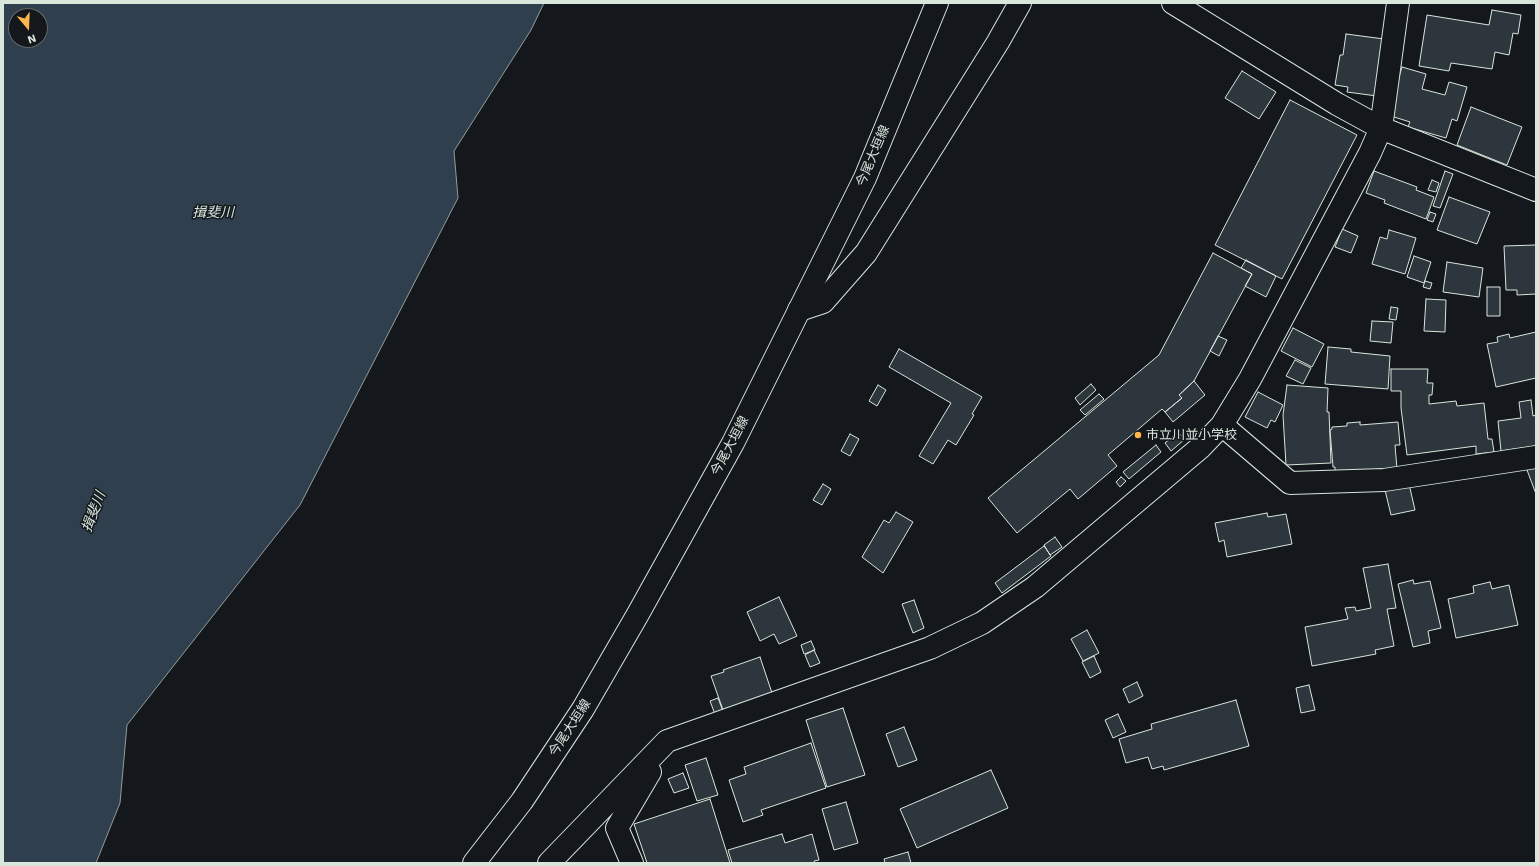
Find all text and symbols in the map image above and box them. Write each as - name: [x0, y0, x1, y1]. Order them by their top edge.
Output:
- north arrow: [8, 8, 48, 48]
- text: N: [26, 31, 38, 46]
- street label: 今尾大垣線: [853, 123, 893, 189]
- water label: 揖斐川: [192, 205, 234, 221]
- street label: 今尾大垣線: [708, 414, 752, 478]
- place label: 市立川並小学校: [1146, 427, 1237, 443]
- marker: 市立川並小学校: [1133, 430, 1143, 440]
- water label: 揖斐川: [79, 489, 109, 535]
- street label: 今尾大垣線: [546, 696, 594, 760]

